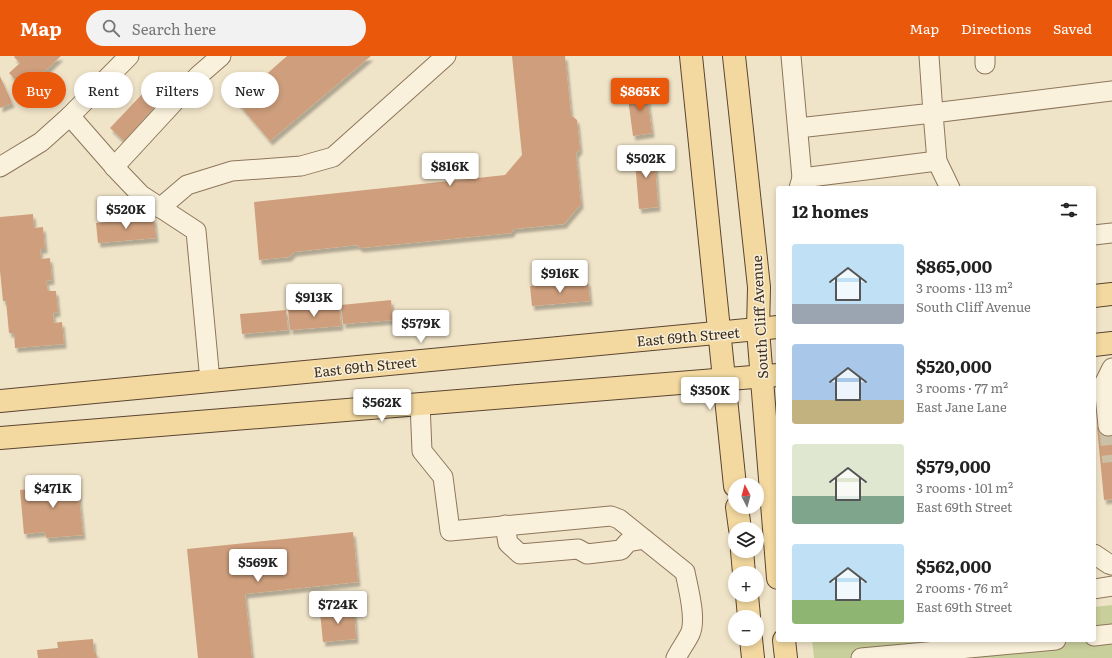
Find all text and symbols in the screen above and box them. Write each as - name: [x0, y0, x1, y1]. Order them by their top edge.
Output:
- search box: [86, 10, 366, 46]
- text: Map: [20, 14, 62, 42]
- icon: search: [100, 17, 122, 39]
- text: Search here: [132, 17, 216, 40]
- text: Map: [909, 18, 939, 38]
- text: Directions: [961, 18, 1031, 38]
- text: Saved: [1053, 18, 1092, 38]
- chip: Buy: [12, 72, 66, 108]
- chip: Rent: [74, 72, 133, 108]
- chip: Filters: [141, 72, 213, 108]
- chip: New: [221, 72, 279, 108]
- pin: $865K: [612, 78, 668, 112]
- text: $865K: [620, 81, 660, 100]
- pin: $502K: [618, 145, 674, 179]
- text: $502K: [626, 148, 666, 167]
- pin: $816K: [422, 153, 478, 187]
- text: $816K: [431, 156, 469, 175]
- pin: $520K: [98, 196, 154, 230]
- text: 12 homes: [792, 198, 868, 223]
- text: $520K: [106, 199, 146, 218]
- icon: filters: [1058, 199, 1080, 221]
- text: $865,000: [916, 253, 992, 278]
- street label: South Cliff Avenue: [746, 255, 772, 379]
- pin: $916K: [532, 260, 588, 294]
- icon: home: [824, 260, 872, 308]
- text: $916K: [541, 263, 579, 282]
- text: 3 rooms · 113 m²: [916, 278, 1013, 297]
- pin: $913K: [286, 284, 342, 318]
- text: $913K: [295, 287, 333, 306]
- text: South Cliff Avenue: [916, 297, 1031, 316]
- pin: $579K: [393, 310, 449, 344]
- text: $579K: [401, 313, 441, 332]
- street label: East 69th Street: [636, 321, 741, 350]
- street label: East 69th Street: [312, 351, 418, 381]
- text: $520,000: [916, 353, 992, 378]
- icon: home: [824, 360, 872, 408]
- pin: $350K: [682, 377, 738, 411]
- text: 3 rooms · 77 m²: [916, 378, 1008, 397]
- text: $350K: [690, 380, 730, 399]
- pin: $562K: [354, 389, 410, 423]
- text: $562K: [362, 392, 402, 411]
- text: East Jane Lane: [916, 397, 1007, 416]
- text: $579,000: [916, 453, 991, 478]
- icon: home: [824, 460, 872, 508]
- pin: $471K: [25, 475, 81, 509]
- text: $471K: [34, 478, 72, 497]
- north arrow: [728, 478, 764, 514]
- map controls: [728, 478, 764, 646]
- text: 3 rooms · 101 m²: [916, 478, 1013, 497]
- text: East 69th Street: [916, 497, 1012, 516]
- button: layers: [728, 522, 764, 558]
- pin: $569K: [230, 549, 286, 583]
- text: $569K: [238, 552, 278, 571]
- text: $562,000: [916, 553, 991, 578]
- icon: home: [824, 560, 872, 608]
- button: +: [728, 566, 764, 602]
- text: 2 rooms · 76 m²: [916, 578, 1008, 597]
- pin: $724K: [310, 591, 366, 625]
- text: $724K: [318, 594, 358, 613]
- text: East 69th Street: [916, 597, 1012, 616]
- button: −: [728, 610, 764, 646]

